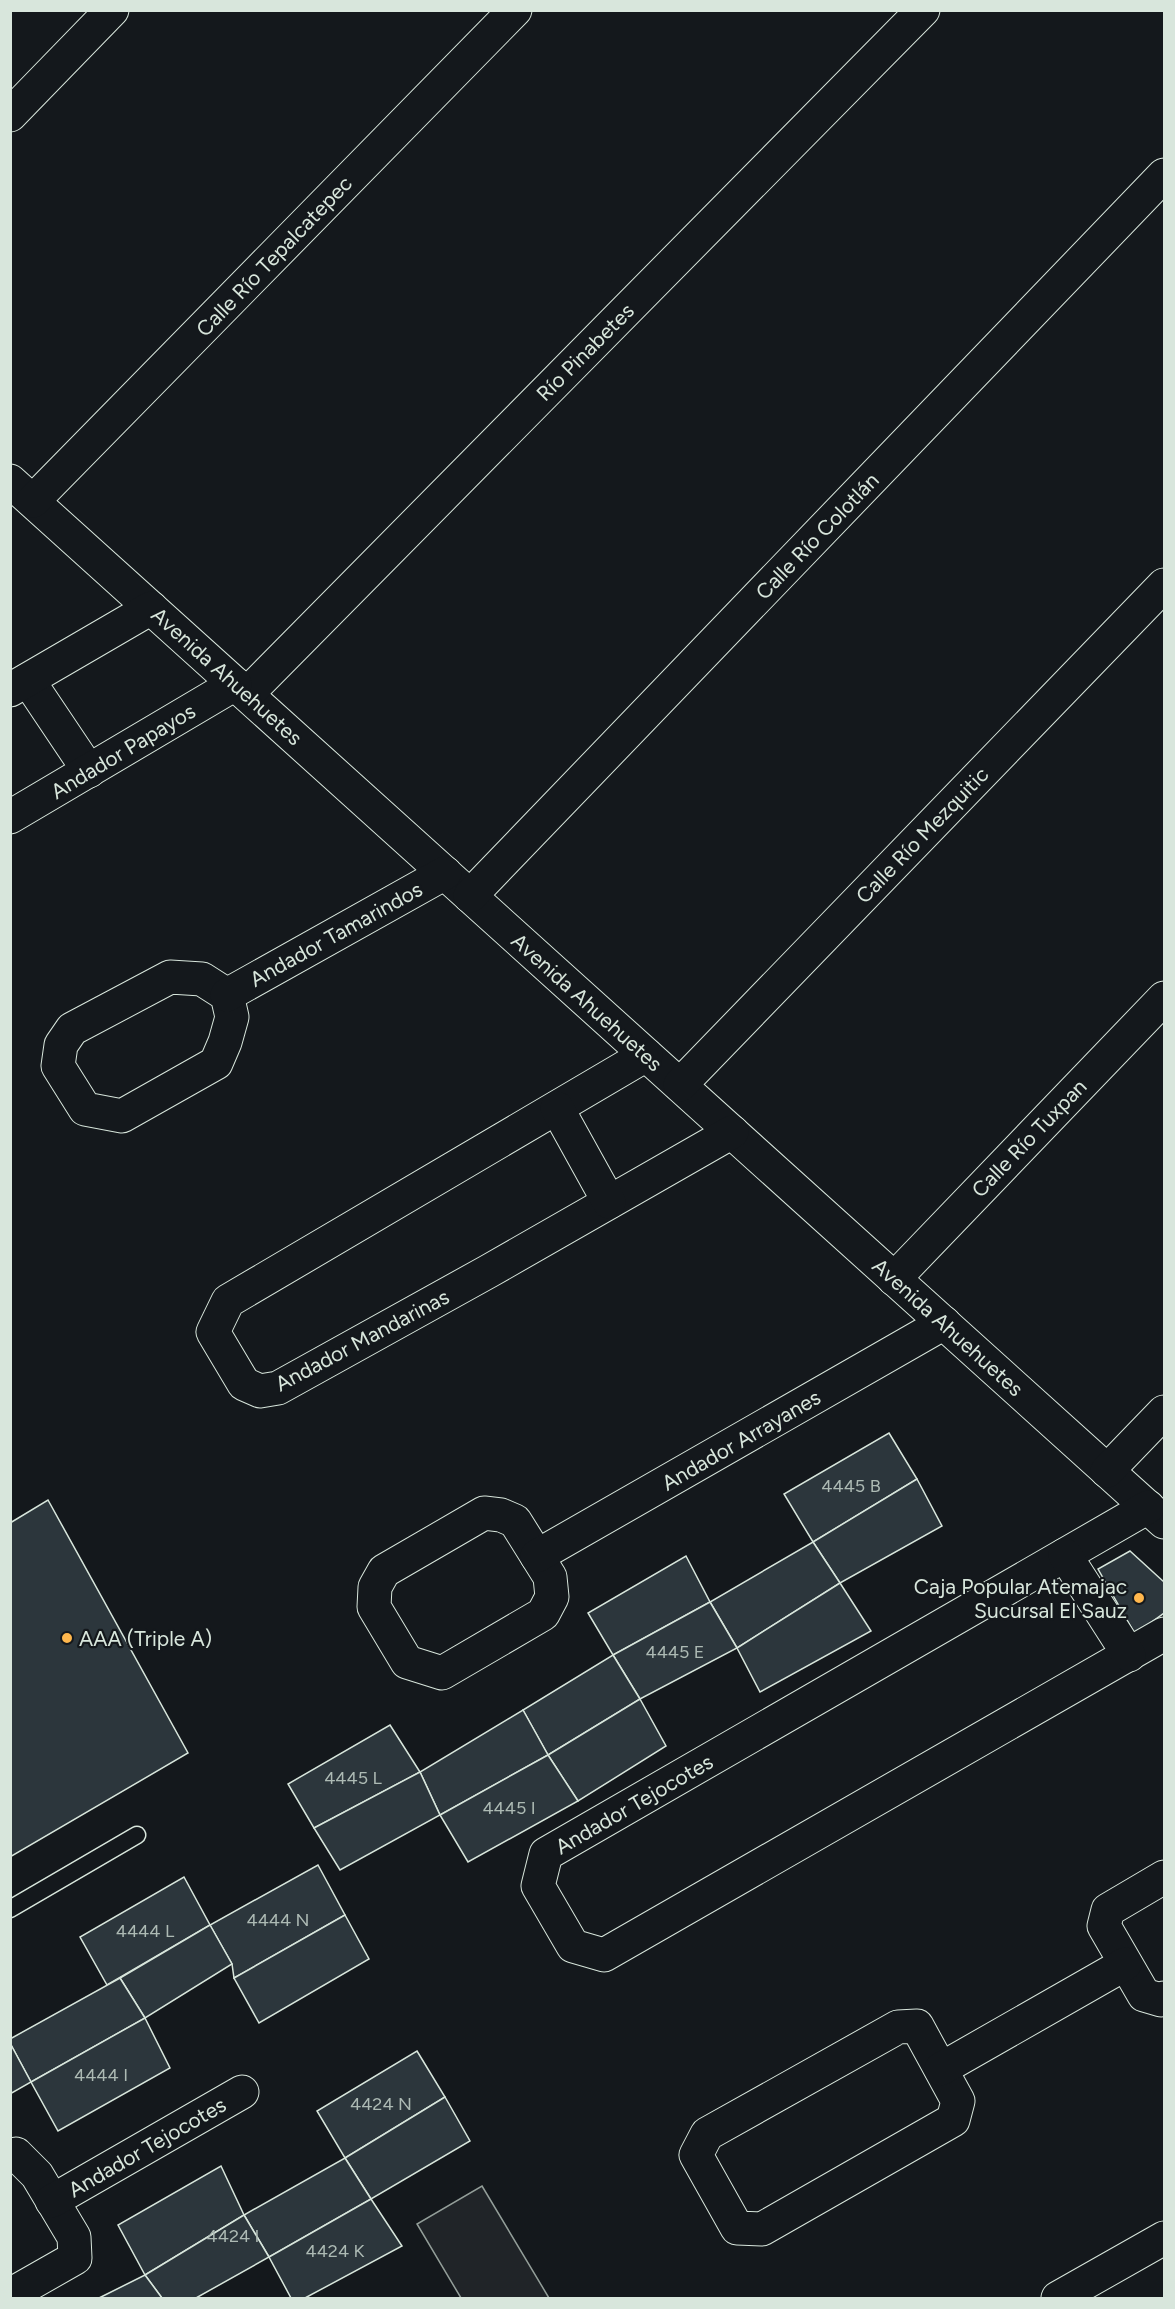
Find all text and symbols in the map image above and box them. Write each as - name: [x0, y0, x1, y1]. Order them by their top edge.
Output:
- street label: Calle Río Tepalcatepec: [191, 171, 357, 341]
- street label: Río Pinabetes: [531, 298, 639, 406]
- street label: Calle Río Colotlán: [750, 468, 884, 604]
- street label: Avenida Ahuehuetes: [147, 602, 307, 750]
- street label: Andador Papayos: [46, 698, 200, 804]
- street label: Calle Río Mezquitic: [851, 762, 993, 908]
- street label: Andador Tamarindos: [245, 876, 427, 992]
- street label: Avenida Ahuehuetes: [507, 928, 667, 1076]
- street label: Calle Río Tuxpan: [966, 1074, 1092, 1202]
- street label: Avenida Ahuehuetes: [868, 1253, 1028, 1401]
- street label: Andador Mandarinas: [271, 1284, 453, 1396]
- street label: Andador Arrayanes: [657, 1384, 825, 1496]
- house number: 4445 B: [821, 1475, 881, 1497]
- place label: Caja Popular Atemajac Sucursal El Sauz: [914, 1574, 1127, 1623]
- marker: Caja Popular Atemajac Sucursal El Sauz: [1132, 1591, 1146, 1605]
- place label: AAA (Triple A): [79, 1626, 212, 1651]
- marker: AAA (Triple A): [60, 1631, 74, 1645]
- house number: 4445 E: [646, 1641, 705, 1663]
- street label: Andador Tejocotes: [551, 1749, 717, 1859]
- house number: 4445 L: [324, 1767, 382, 1789]
- house number: 4445 I: [482, 1797, 536, 1819]
- house number: 4444 N: [246, 1909, 310, 1931]
- house number: 4444 L: [116, 1920, 175, 1942]
- house number: 4444 I: [74, 2064, 128, 2086]
- street label: Andador Tejocotes: [64, 2092, 230, 2202]
- house number: 4424 N: [350, 2093, 412, 2115]
- house number: 4424 I: [207, 2225, 259, 2247]
- house number: 4424 K: [305, 2240, 365, 2262]

